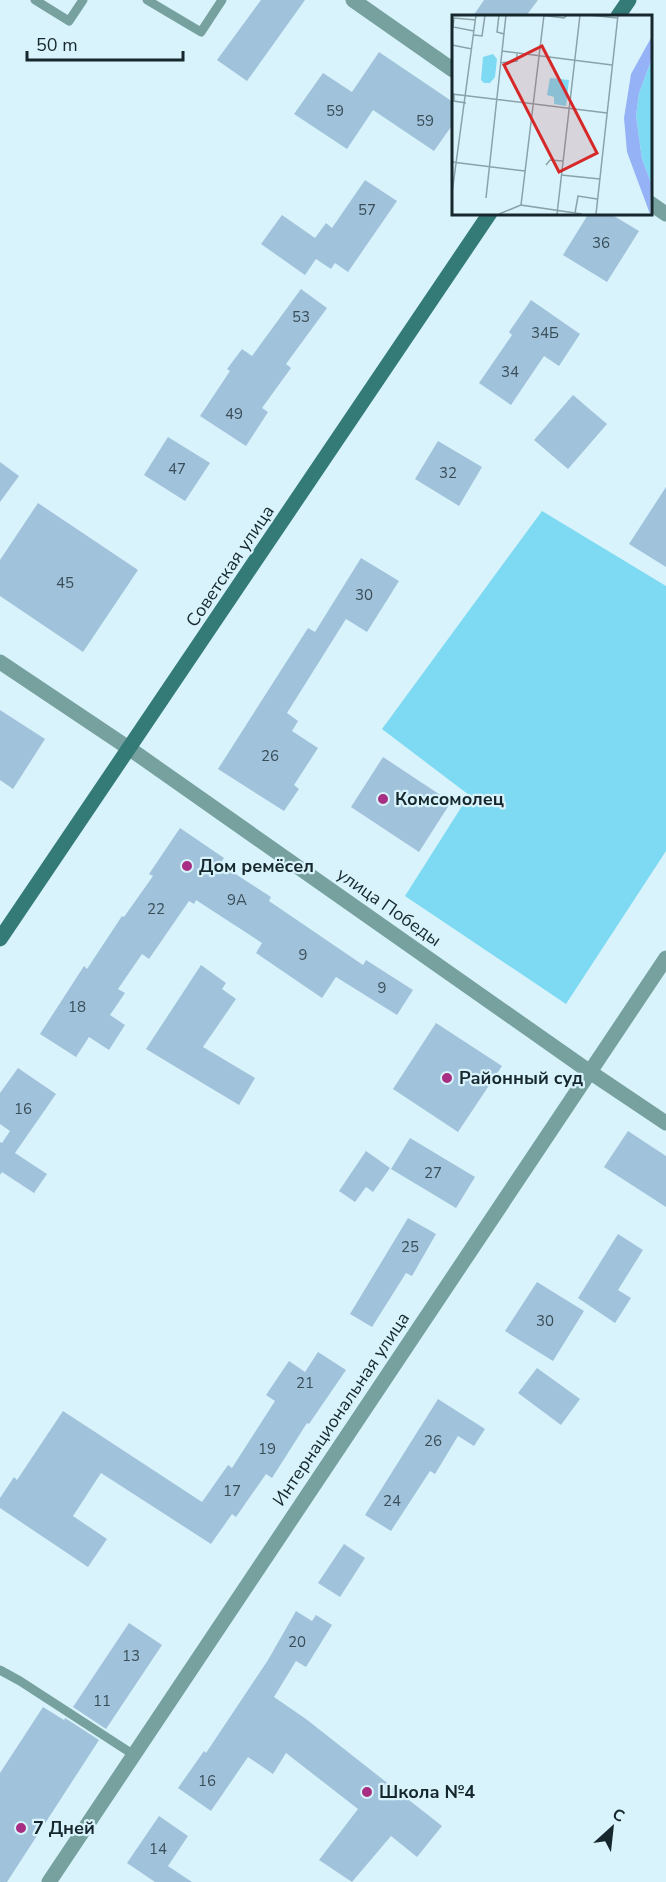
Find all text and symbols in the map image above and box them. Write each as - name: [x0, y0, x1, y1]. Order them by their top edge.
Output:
- inset map: [452, 15, 651, 214]
- scale bar: [27, 24, 183, 62]
- text: 50 m: [36, 33, 78, 57]
- house number: 59: [326, 101, 344, 121]
- house number: 59: [416, 111, 434, 131]
- house number: 57: [358, 200, 376, 220]
- house number: 36: [592, 233, 610, 253]
- house number: 53: [292, 307, 310, 327]
- house number: 34Б: [531, 323, 559, 343]
- house number: 34: [501, 362, 519, 382]
- house number: 49: [225, 404, 243, 424]
- house number: 47: [168, 459, 186, 479]
- house number: 32: [439, 463, 457, 483]
- street label: Советская улица: [180, 500, 280, 632]
- house number: 45: [56, 573, 74, 593]
- house number: 30: [355, 585, 373, 605]
- house number: 26: [261, 746, 279, 766]
- place label: Комсомолец: [395, 787, 504, 811]
- marker: Комсомолец: [376, 792, 390, 806]
- place label: Дом ремёсел: [199, 854, 314, 878]
- marker: Дом ремёсел: [180, 859, 194, 873]
- street label: улица Победы: [332, 862, 446, 952]
- house number: 9А: [227, 890, 247, 910]
- house number: 22: [147, 899, 165, 919]
- house number: 9: [298, 945, 308, 965]
- house number: 9: [377, 978, 387, 998]
- house number: 18: [68, 997, 86, 1017]
- place label: Районный суд: [459, 1066, 583, 1090]
- marker: Районный суд: [440, 1071, 454, 1085]
- house number: 16: [14, 1099, 32, 1119]
- house number: 27: [424, 1163, 442, 1183]
- house number: 25: [401, 1237, 419, 1257]
- street label: Интернациональная улица: [267, 1307, 415, 1511]
- house number: 30: [536, 1311, 554, 1331]
- house number: 21: [296, 1373, 314, 1393]
- house number: 26: [424, 1431, 442, 1451]
- house number: 19: [258, 1439, 276, 1459]
- house number: 17: [223, 1481, 241, 1501]
- house number: 24: [383, 1491, 401, 1511]
- house number: 20: [288, 1632, 306, 1652]
- house number: 13: [122, 1646, 140, 1666]
- house number: 11: [93, 1691, 111, 1711]
- house number: 16: [198, 1771, 216, 1791]
- place label: Школа №4: [379, 1780, 475, 1804]
- marker: Школа №4: [360, 1785, 374, 1799]
- north arrow: [582, 1798, 642, 1858]
- text: С: [609, 1803, 628, 1828]
- place label: 7 Дней: [33, 1816, 95, 1840]
- marker: 7 Дней: [14, 1821, 28, 1835]
- house number: 14: [149, 1839, 167, 1859]

